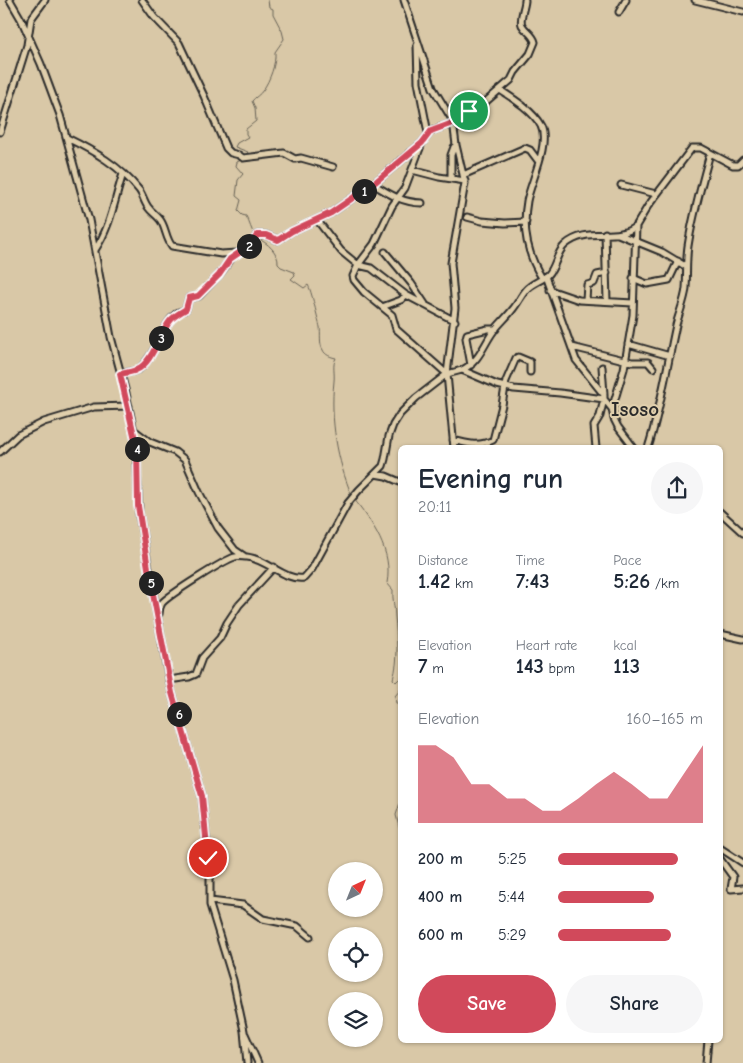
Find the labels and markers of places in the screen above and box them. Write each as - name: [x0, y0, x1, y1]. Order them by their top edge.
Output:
- pin: [448, 90, 490, 132]
- pin: 1: [352, 178, 376, 204]
- pin: 2: [236, 234, 262, 258]
- pin: 3: [148, 326, 174, 350]
- pin: 4: [124, 436, 150, 462]
- pin: 5: [138, 570, 164, 596]
- pin: 6: [166, 702, 192, 726]
- pin: [187, 837, 229, 879]

